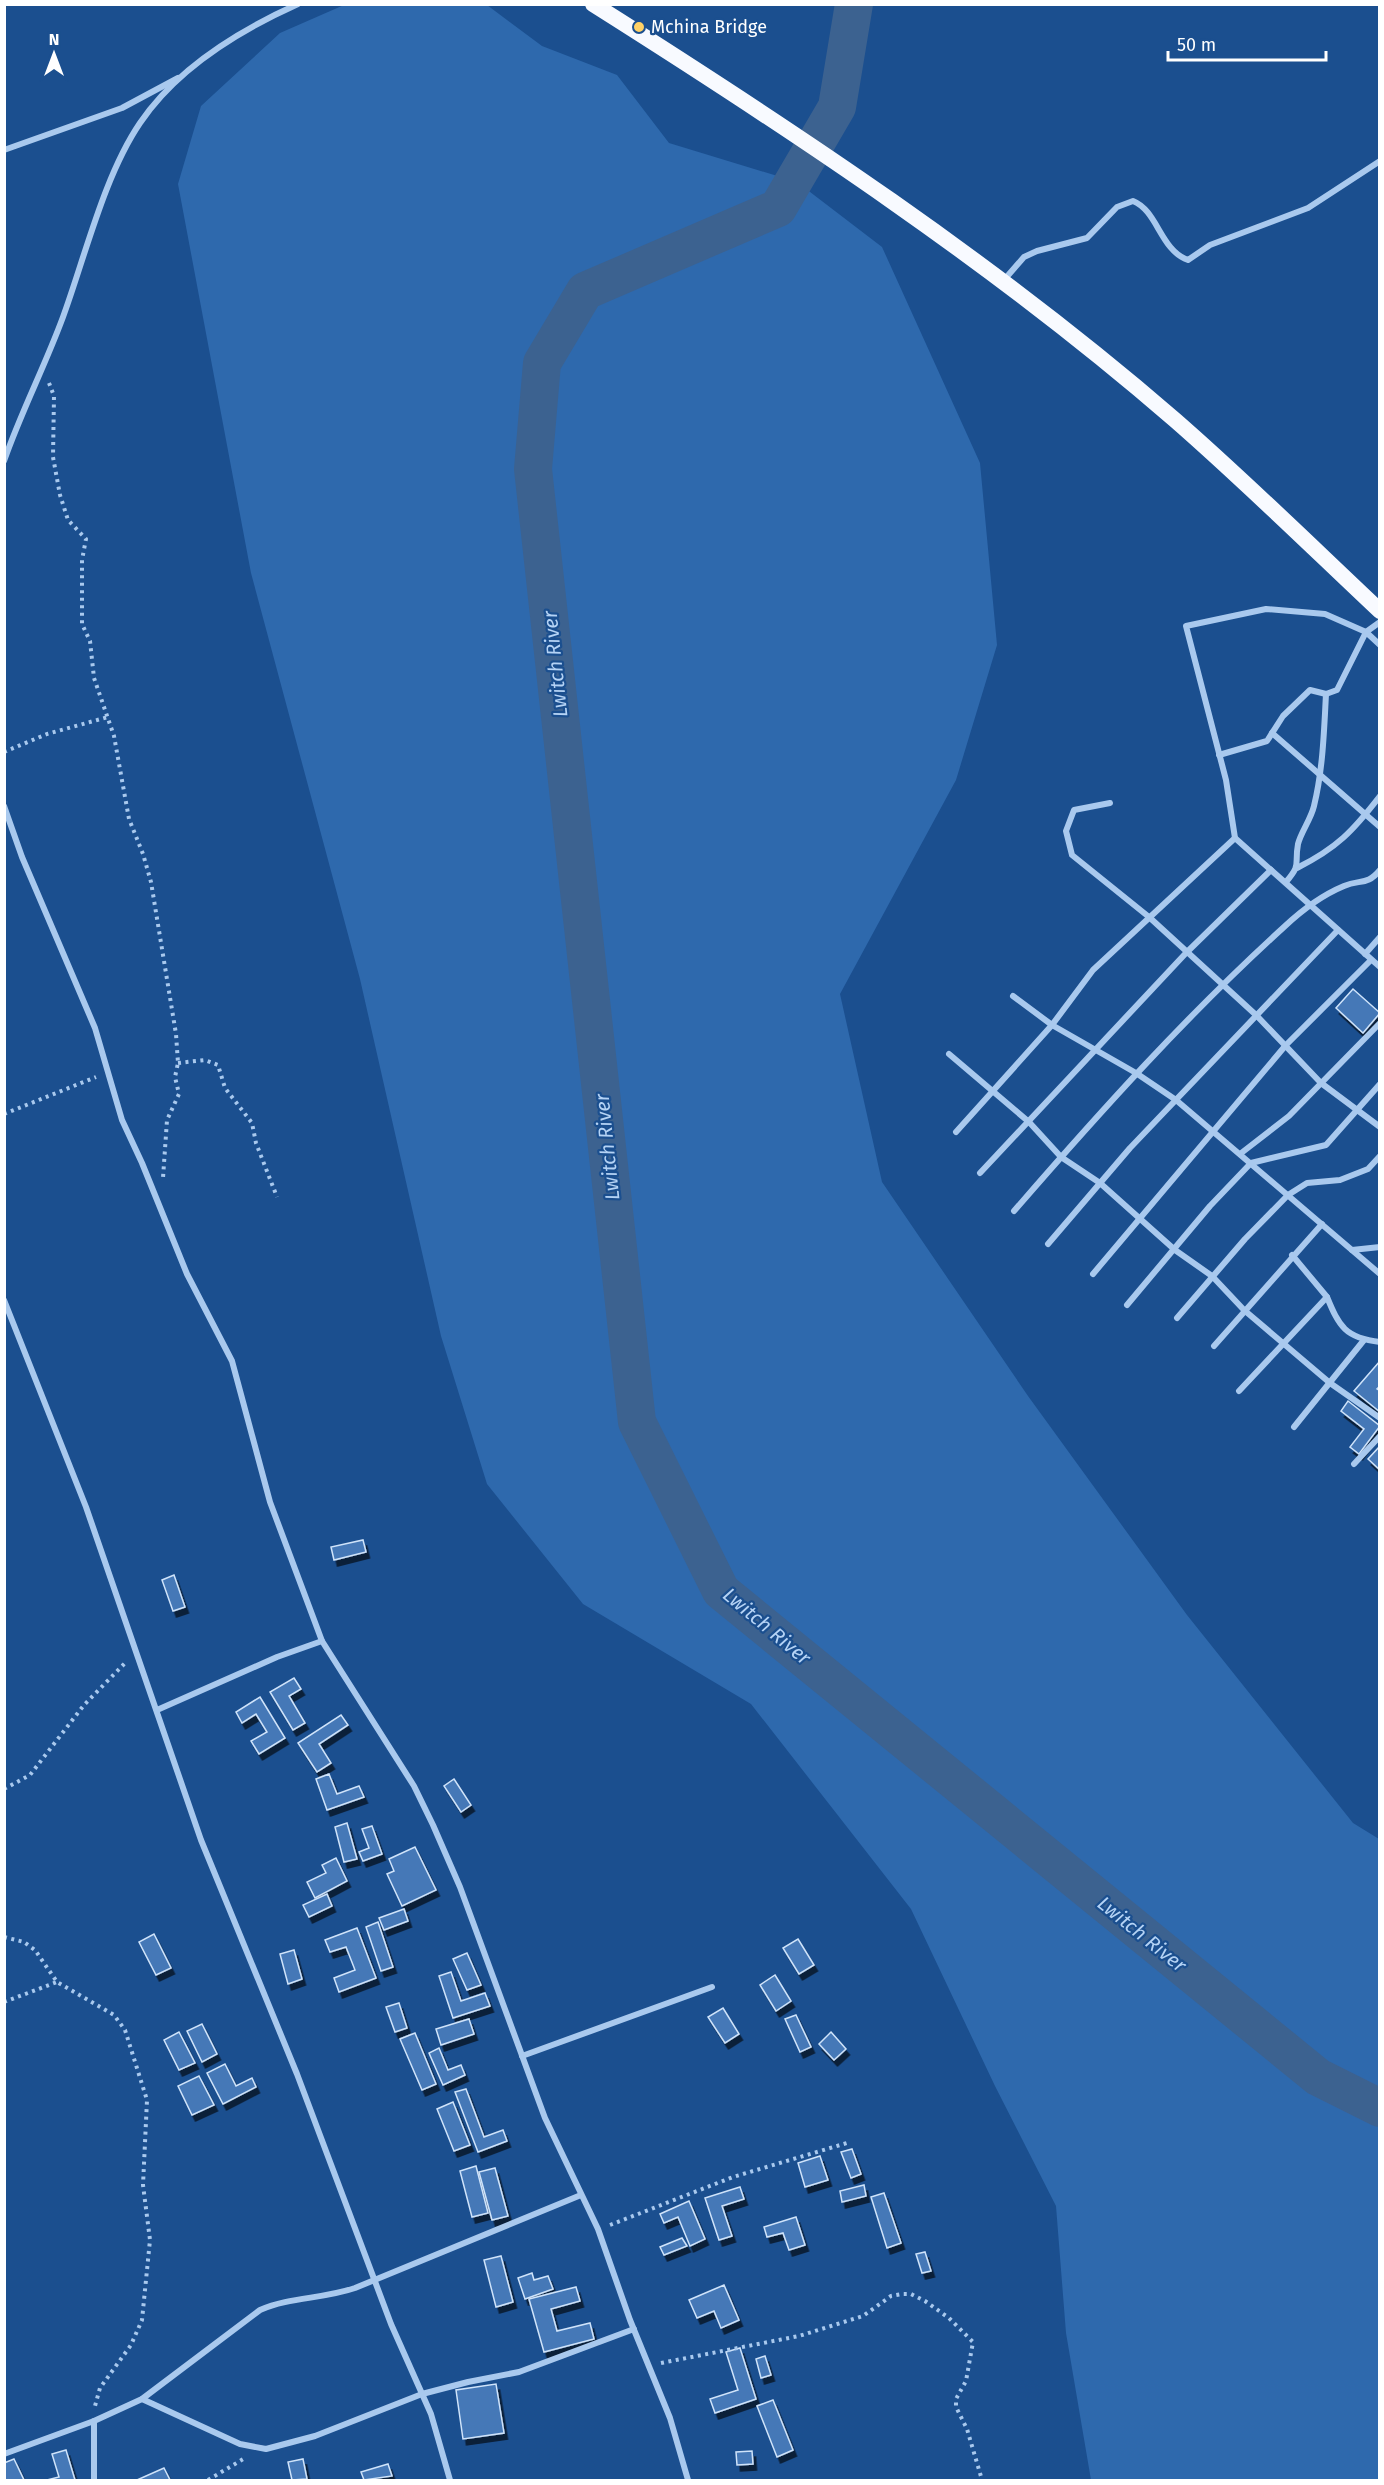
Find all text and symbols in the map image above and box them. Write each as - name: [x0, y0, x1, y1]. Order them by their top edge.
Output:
- place label: Mchina Bridge: [651, 16, 767, 38]
- marker: Mchina Bridge: [632, 20, 646, 34]
- north arrow: [24, 24, 84, 84]
- scale bar: [1168, 24, 1326, 62]
- text: N: [49, 30, 59, 49]
- text: 50 m: [1177, 34, 1216, 56]
- water label: Lwitch River: [537, 608, 573, 718]
- water label: Lwitch River: [589, 1091, 625, 1201]
- water label: Lwitch River: [718, 1582, 817, 1670]
- water label: Lwitch River: [1093, 1891, 1192, 1978]

